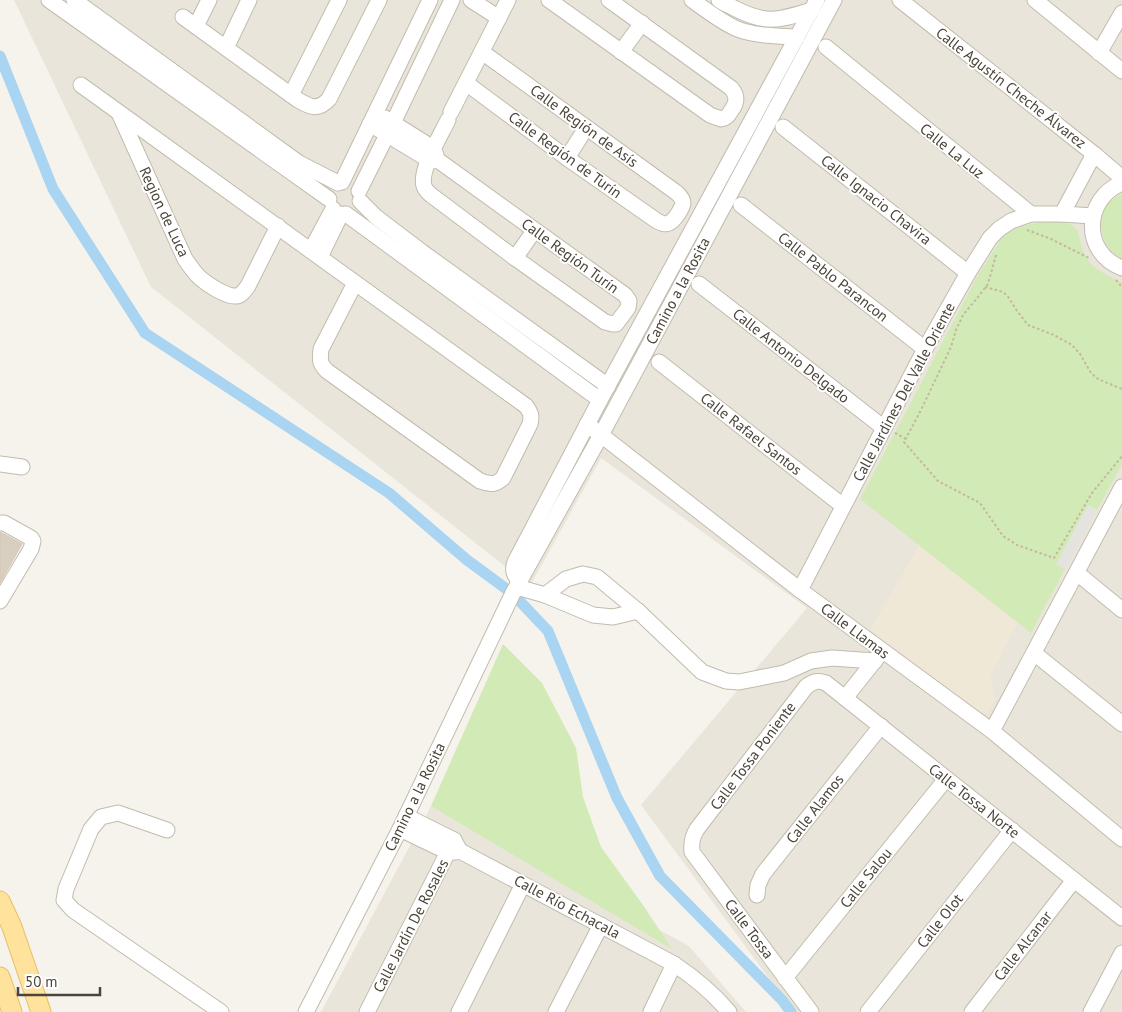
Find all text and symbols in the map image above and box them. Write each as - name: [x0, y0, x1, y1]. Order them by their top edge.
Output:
- street label: Calle Agustín Cheche Álvarez: [932, 23, 1090, 152]
- street label: Calle Región de Asís: [527, 80, 642, 171]
- street label: Calle Región de Turín: [505, 107, 626, 202]
- street label: Calle La Luz: [916, 119, 988, 182]
- street label: Calle Ignacio Chavira: [817, 151, 935, 249]
- street label: Region de Luca: [135, 164, 194, 260]
- street label: Calle Región Turín: [518, 214, 623, 297]
- street label: Calle Pablo Parancon: [774, 228, 892, 326]
- street label: Camino a la Rosita: [641, 234, 714, 348]
- street label: Calle Jardines Del Valle Oriente: [848, 299, 959, 485]
- street label: Calle Antonio Delgado: [729, 304, 854, 407]
- street label: Calle Rafael Santos: [697, 388, 806, 479]
- street label: Calle Llamas: [817, 598, 894, 663]
- street label: Calle Tossa Poniente: [706, 698, 800, 814]
- street label: Camino a la Rosita: [380, 739, 449, 854]
- street label: Calle Tossa Norte: [925, 759, 1024, 842]
- street label: Calle Alamos: [782, 770, 848, 847]
- street label: Calle Salou: [836, 844, 896, 912]
- street label: Calle Jardín De Rosales: [369, 856, 452, 996]
- street label: Calle Río Echacala: [511, 871, 624, 943]
- street label: Calle Olot: [912, 890, 967, 952]
- street label: Calle Tossa: [721, 895, 778, 962]
- street label: Calle Alcanar: [989, 907, 1056, 985]
- scale bar: [18, 964, 100, 996]
- text: 50 m: [25, 972, 58, 991]

